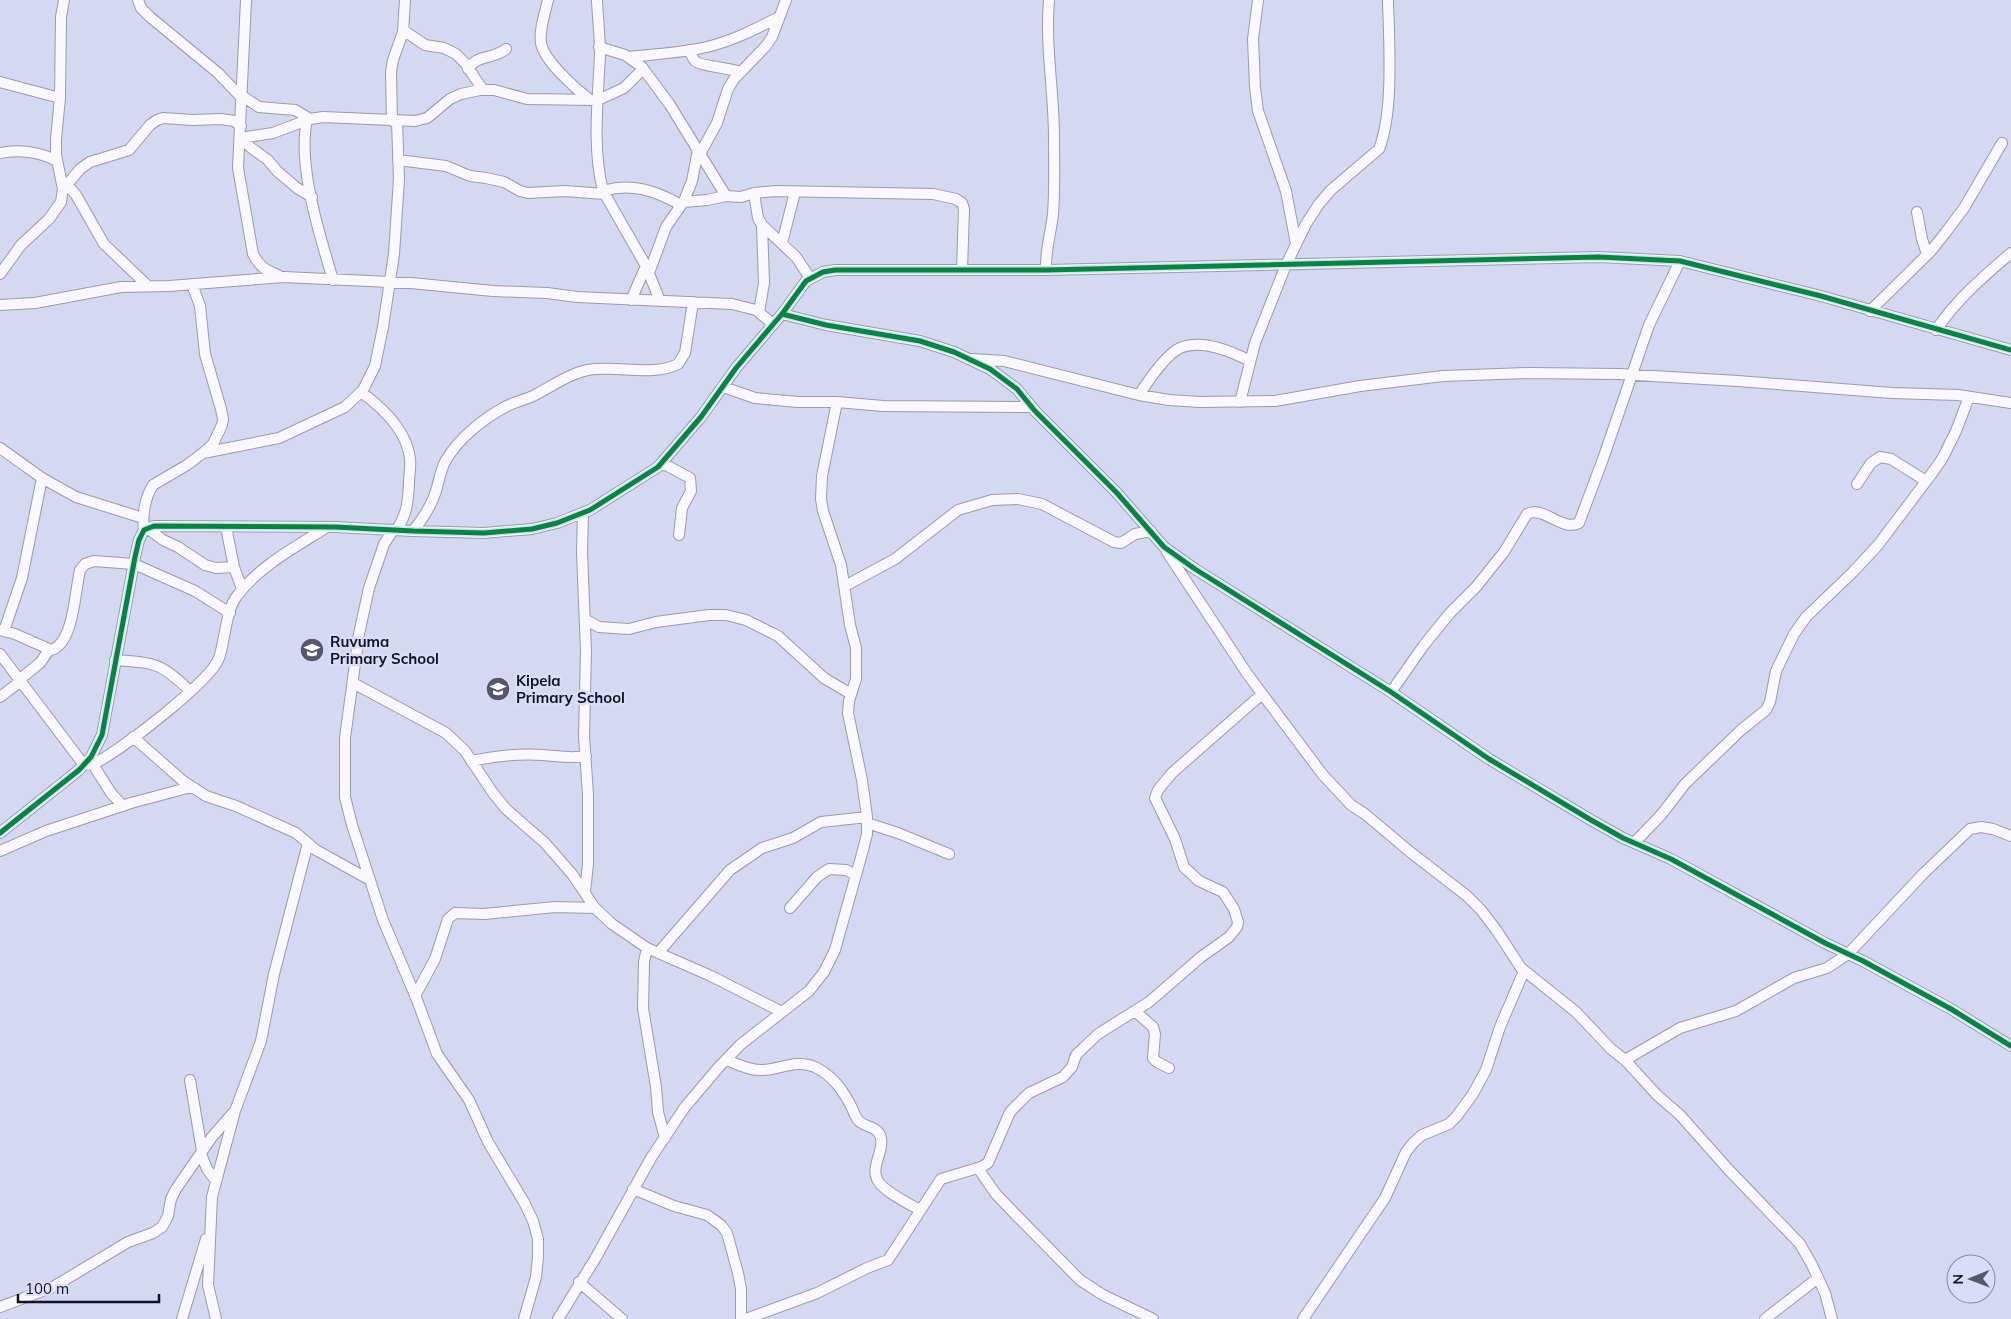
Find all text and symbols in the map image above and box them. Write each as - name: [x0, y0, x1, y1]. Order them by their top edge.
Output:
- place label: Ruvuma Primary School: [330, 632, 439, 668]
- school or university icon: Ruvuma Primary School: [299, 637, 325, 663]
- place label: Kipela Primary School: [516, 671, 625, 707]
- school or university icon: Kipela Primary School: [485, 676, 511, 702]
- north arrow: [1946, 1254, 1996, 1304]
- scale bar: [18, 1272, 159, 1304]
- text: N: [1949, 1274, 1967, 1285]
- text: 100 m: [25, 1279, 69, 1298]

